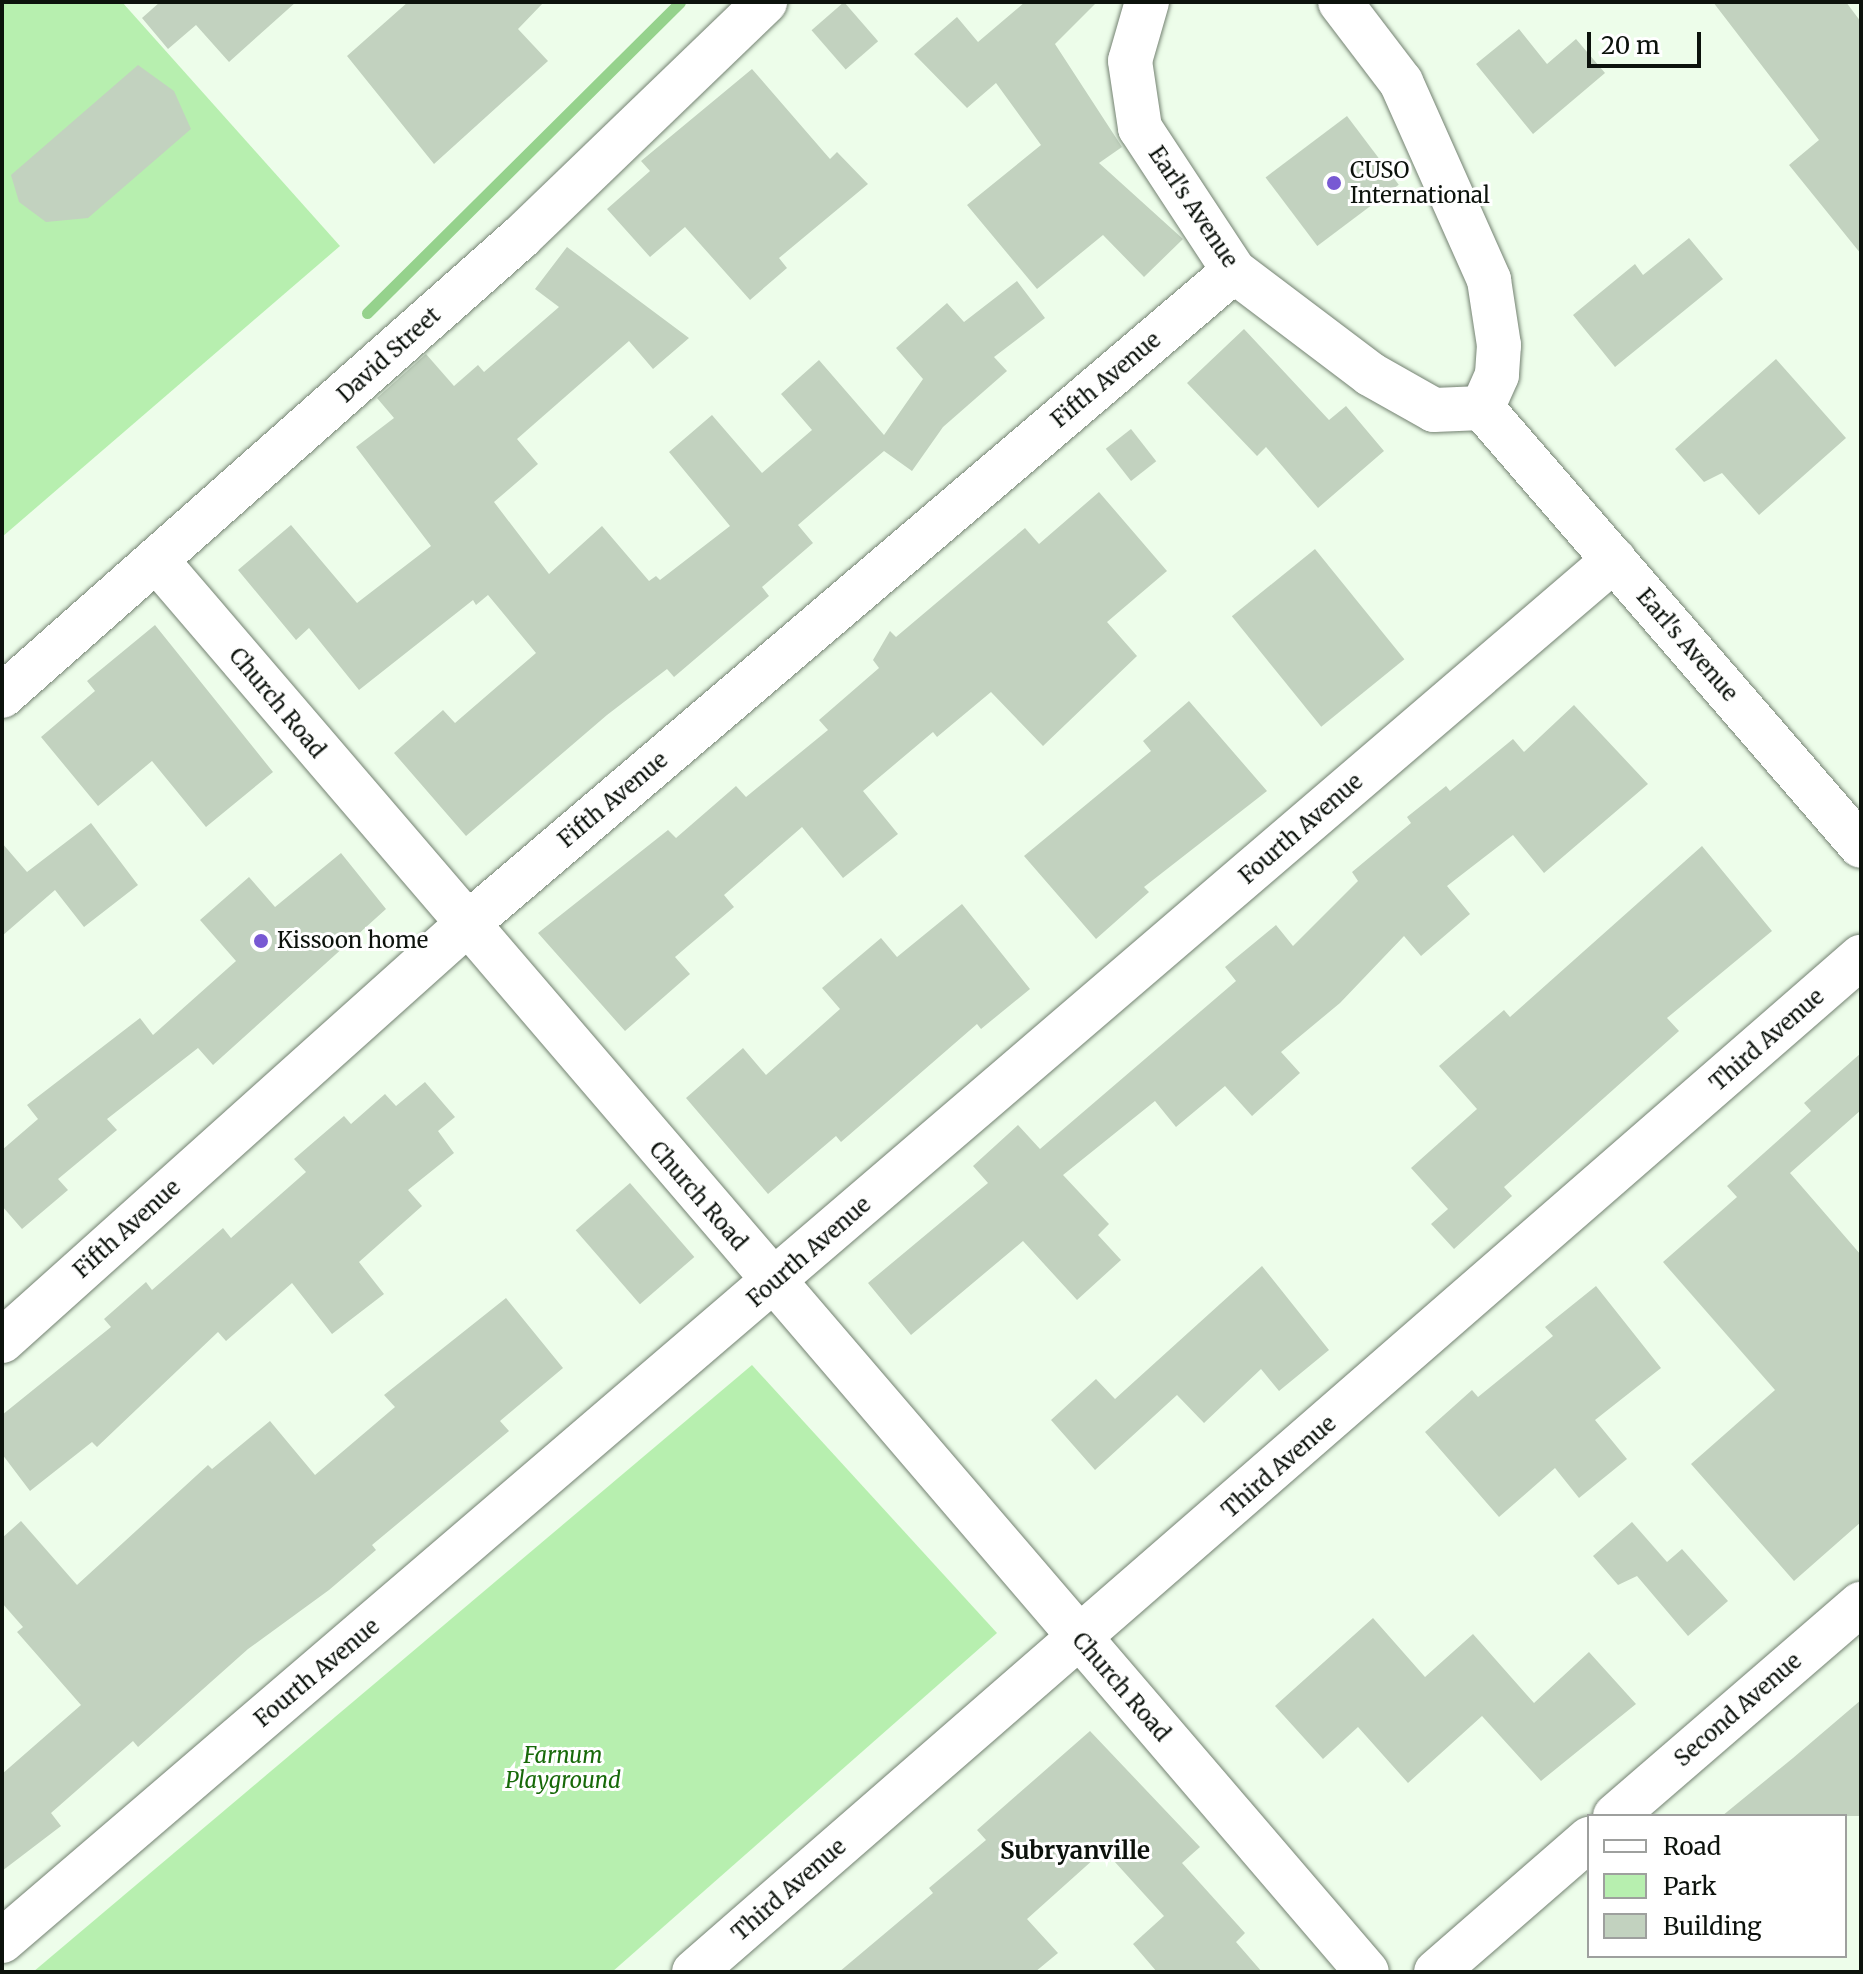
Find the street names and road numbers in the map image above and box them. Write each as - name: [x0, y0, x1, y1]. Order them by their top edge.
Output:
- street label: Earl's Avenue: [1143, 141, 1243, 273]
- street label: David Street: [332, 302, 446, 408]
- street label: Fifth Avenue: [1046, 327, 1166, 433]
- street label: Earl's Avenue: [1631, 583, 1743, 707]
- street label: Church Road: [223, 643, 331, 763]
- street label: Fifth Avenue: [553, 747, 673, 853]
- street label: Fourth Avenue: [1234, 768, 1368, 890]
- street label: Third Avenue: [1705, 984, 1829, 1096]
- street label: Church Road: [644, 1136, 752, 1256]
- street label: Fifth Avenue: [68, 1174, 186, 1284]
- street label: Fourth Avenue: [742, 1191, 876, 1313]
- street label: Third Avenue: [1217, 1411, 1341, 1523]
- street label: Fourth Avenue: [249, 1613, 385, 1733]
- street label: Church Road: [1067, 1627, 1175, 1747]
- street label: Second Avenue: [1669, 1648, 1807, 1772]
- street label: Third Avenue: [727, 1834, 851, 1946]

